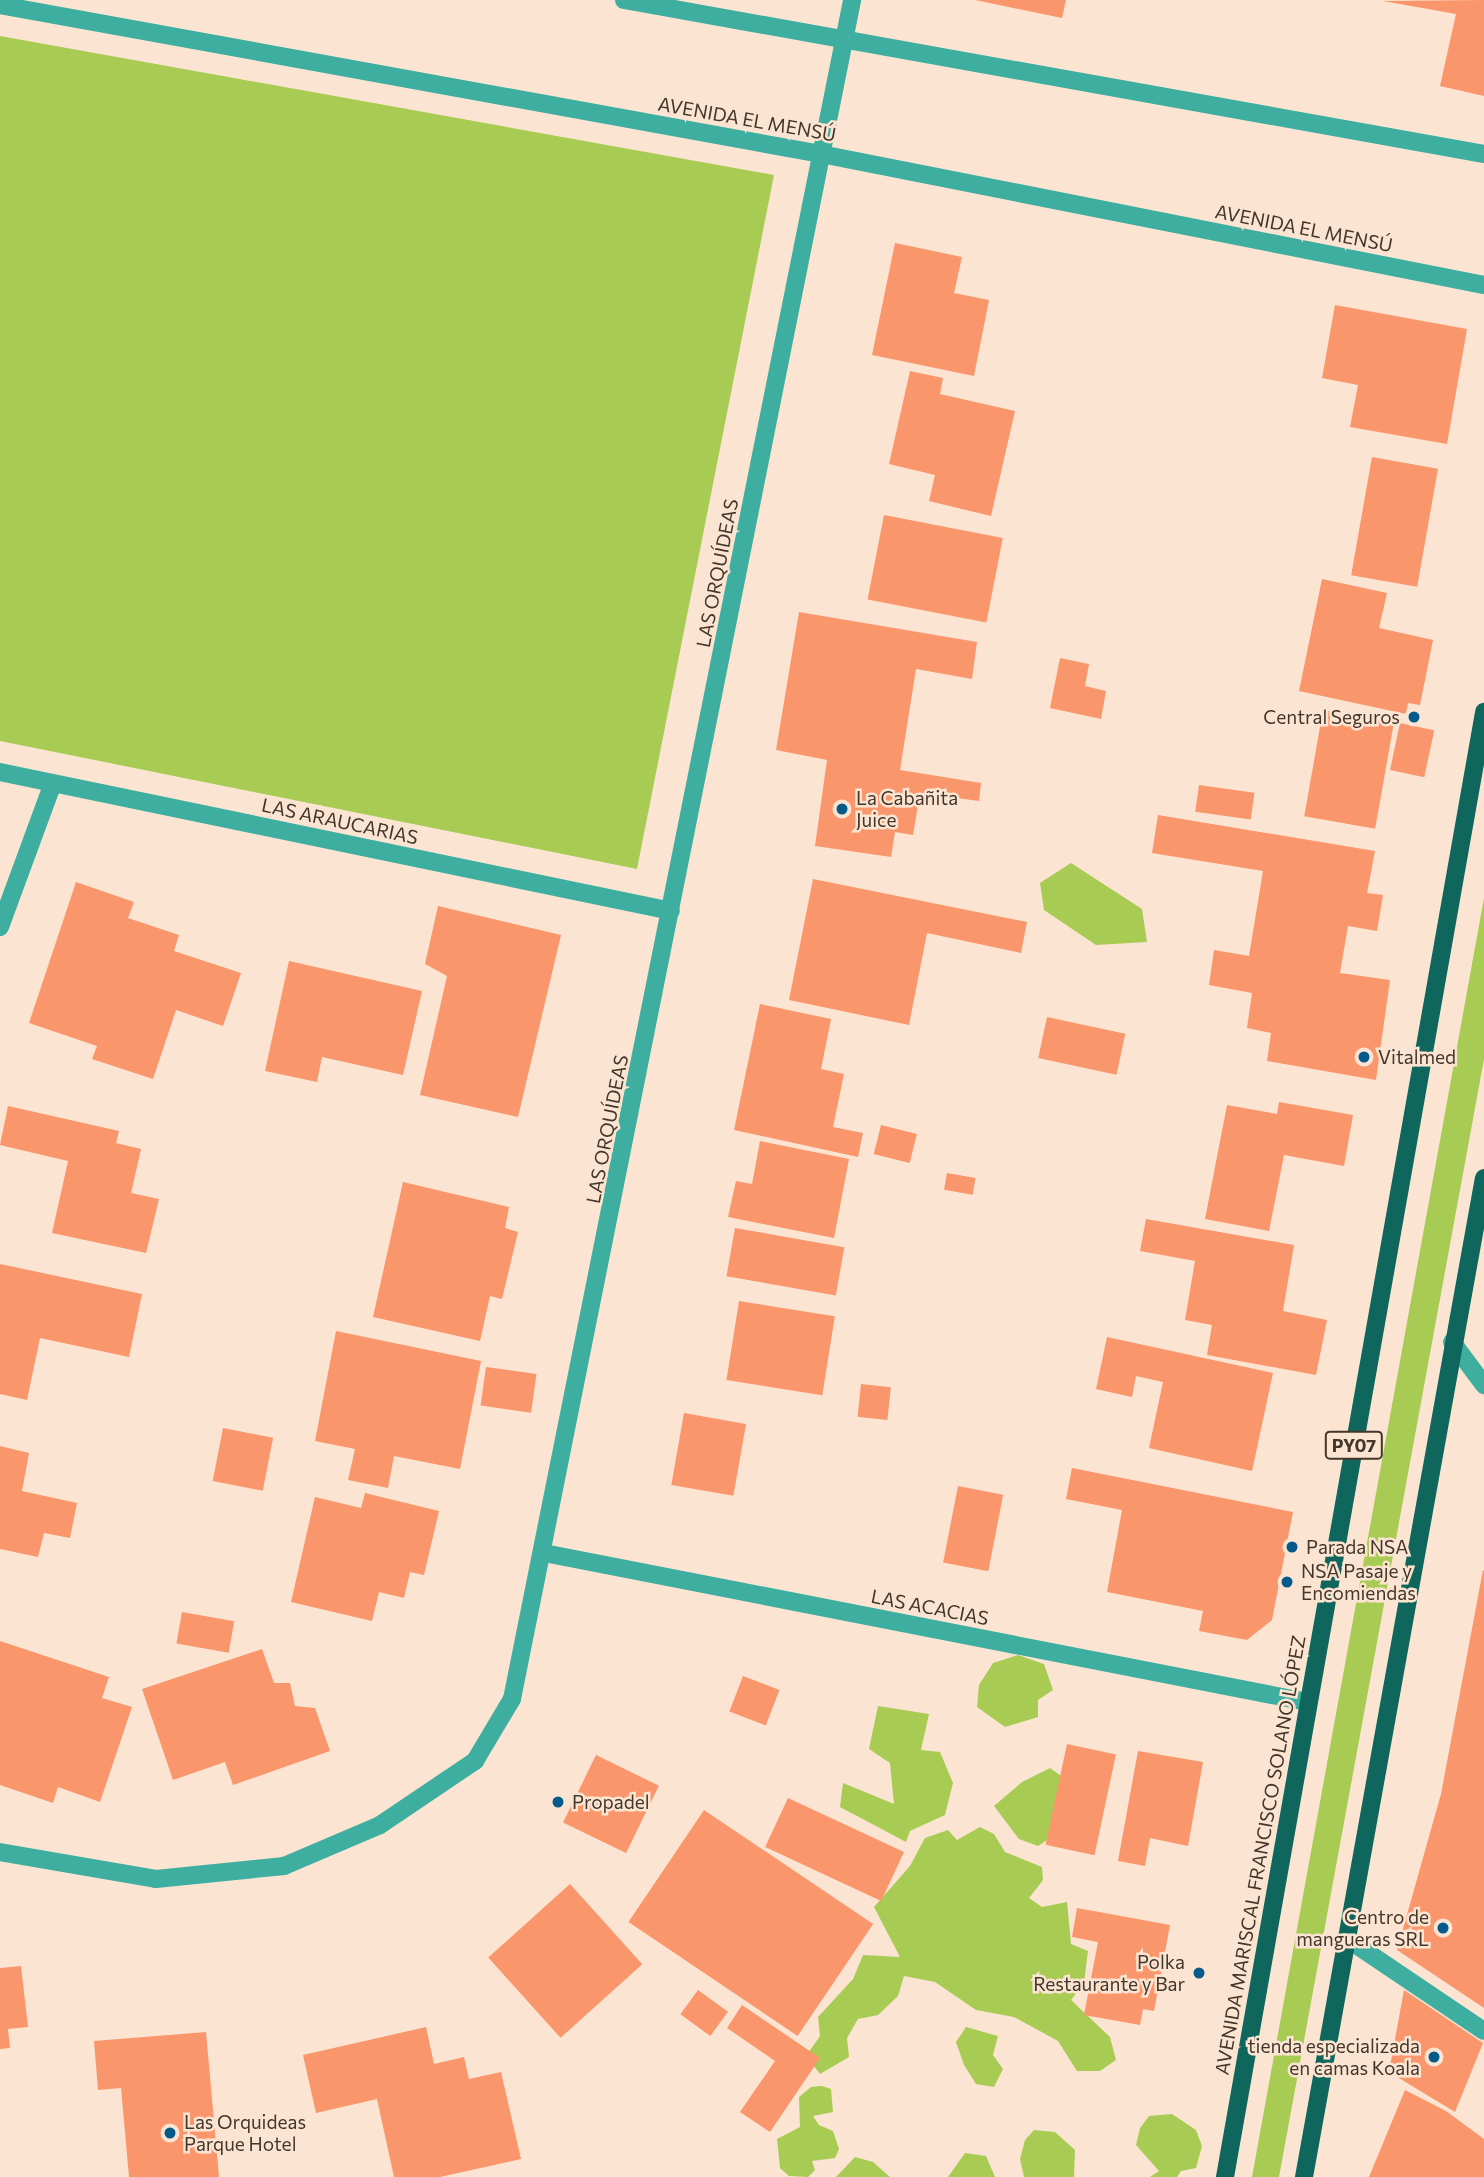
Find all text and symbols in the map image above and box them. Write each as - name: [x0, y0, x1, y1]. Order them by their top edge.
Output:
- street label: AVENIDA EL MENSÚ: [656, 92, 838, 146]
- street label: AVENIDA EL MENSÚ: [1213, 200, 1395, 256]
- street label: LAS ORQUÍDEAS: [691, 497, 743, 649]
- place label: Central Seguros: [1263, 706, 1400, 728]
- marker: Central Seguros: [1406, 709, 1422, 725]
- place label: La Cabañita Juice: [856, 787, 958, 831]
- street label: LAS ARAUCARIAS: [260, 793, 420, 849]
- marker: La Cabañita Juice: [834, 801, 850, 817]
- place label: Vitalmed: [1378, 1046, 1456, 1068]
- marker: Vitalmed: [1356, 1049, 1372, 1065]
- street label: LAS ORQUÍDEAS: [581, 1053, 633, 1205]
- road number: PY07: [1324, 1430, 1384, 1460]
- place label: Parada NSA: [1306, 1536, 1408, 1558]
- marker: Parada NSA: [1284, 1539, 1300, 1555]
- place label: NSA Pasaje y Encomiendas: [1301, 1560, 1416, 1604]
- marker: NSA Pasaje y Encomiendas: [1279, 1574, 1295, 1590]
- street label: LAS ACACIAS: [869, 1584, 991, 1630]
- street label: AVENIDA MARISCAL FRANCISCO SOLANO LÓPEZ: [1210, 1633, 1310, 2077]
- place label: Propadel: [572, 1791, 650, 1813]
- marker: Propadel: [550, 1794, 566, 1810]
- place label: Centro de mangueras SRL: [1296, 1906, 1429, 1950]
- marker: Centro de mangueras SRL: [1435, 1920, 1451, 1936]
- place label: Polka Restaurante y Bar: [1033, 1951, 1185, 1995]
- marker: Polka Restaurante y Bar: [1191, 1965, 1207, 1981]
- place label: tienda especializada en camas Koala: [1248, 2035, 1420, 2079]
- marker: tienda especializada en camas Koala: [1426, 2049, 1442, 2065]
- place label: Las Orquideas Parque Hotel: [184, 2111, 306, 2155]
- marker: Las Orquideas Parque Hotel: [162, 2125, 178, 2141]

